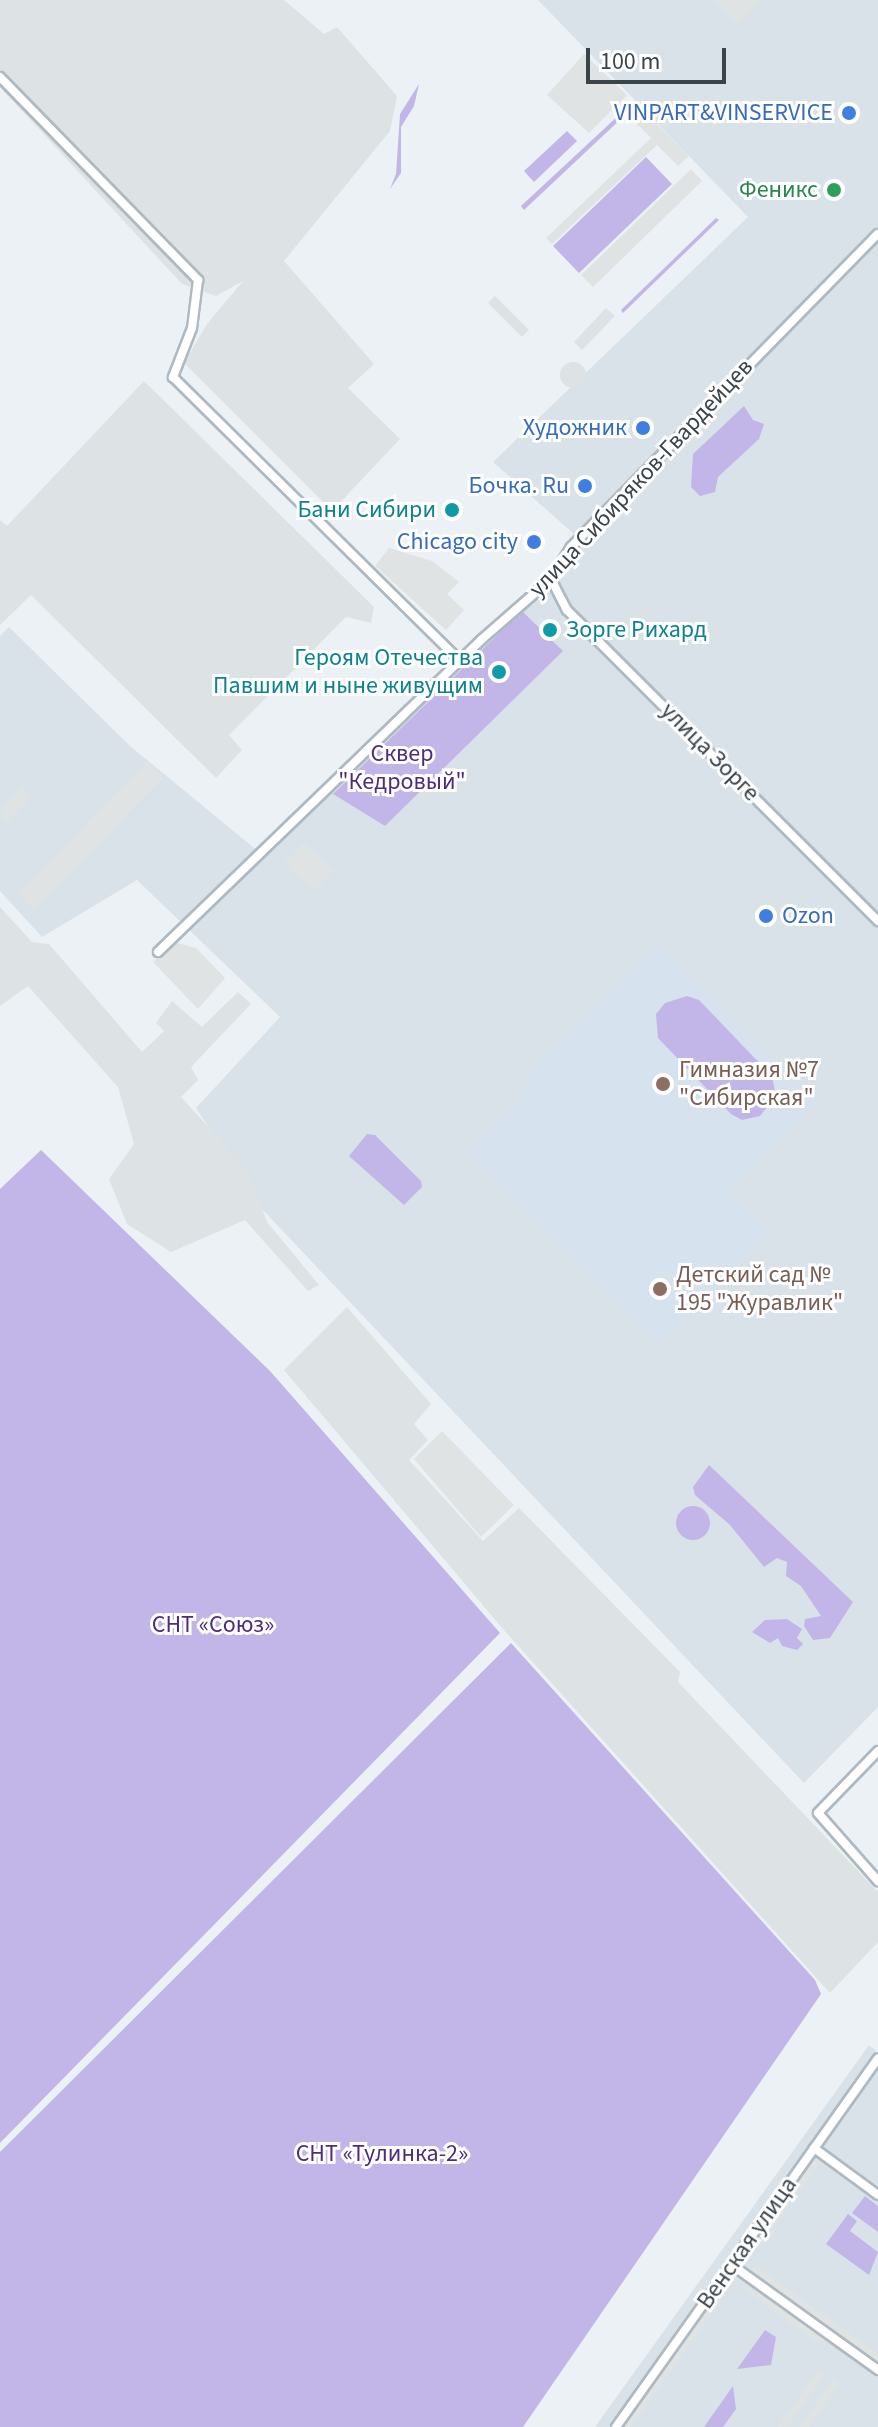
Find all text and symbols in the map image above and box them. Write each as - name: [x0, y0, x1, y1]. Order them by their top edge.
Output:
- scale bar: [590, 32, 730, 82]
- text: 100 m: [600, 44, 660, 79]
- place label: VINPART&VINSERVICE: [614, 99, 833, 127]
- marker: VINPART&VINSERVICE: [840, 104, 858, 122]
- place label: Феникс: [739, 176, 818, 204]
- marker: Феникс: [825, 181, 843, 199]
- street label: улица Сибиряков-Гвардейцев: [523, 353, 759, 603]
- place label: Художник: [523, 414, 627, 442]
- marker: Художник: [634, 419, 652, 437]
- place label: Бочка. Ru: [469, 472, 569, 500]
- marker: Бочка. Ru: [576, 477, 594, 495]
- place label: Бани Сибири: [297, 496, 436, 524]
- marker: Бани Сибири: [443, 501, 461, 519]
- place label: Chicago city: [397, 528, 518, 556]
- marker: Chicago city: [525, 533, 543, 551]
- place label: Зорге Рихард: [566, 616, 707, 644]
- marker: Зорге Рихард: [541, 621, 559, 639]
- place label: Героям Отечества Павшим и ныне живущим: [213, 644, 483, 700]
- marker: Героям Отечества Павшим и ныне живущим: [490, 663, 508, 681]
- street label: улица Зорге: [655, 697, 765, 807]
- park label: Сквер "Кедровый": [338, 740, 466, 796]
- place label: Ozon: [782, 902, 834, 930]
- marker: Ozon: [757, 907, 775, 925]
- place label: Гимназия №7 "Сибирская": [679, 1056, 819, 1112]
- marker: Гимназия №7 "Сибирская": [654, 1075, 672, 1093]
- place label: Детский сад № 195 "Журавлик": [676, 1261, 843, 1317]
- marker: Детский сад № 195 "Журавлик": [651, 1280, 669, 1298]
- park label: СНТ «Союз»: [152, 1611, 274, 1639]
- park label: СНТ «Тулинка-2»: [296, 2140, 468, 2168]
- street label: Венская улица: [691, 2172, 803, 2314]

